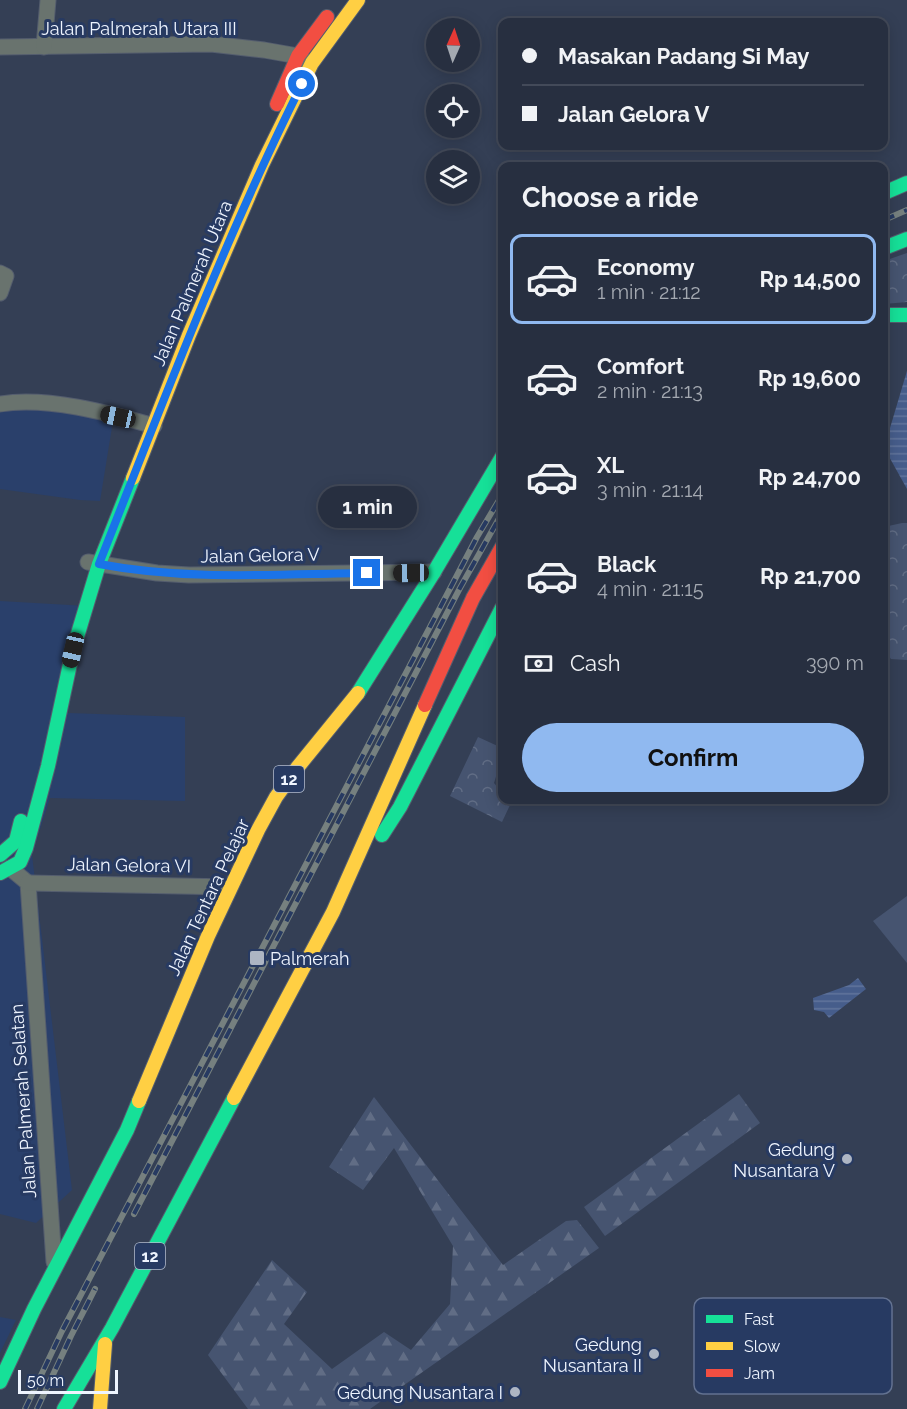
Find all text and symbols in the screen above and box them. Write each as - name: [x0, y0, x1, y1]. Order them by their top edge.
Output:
- street label: Jalan Palmerah Utara III: [41, 18, 237, 39]
- north arrow: [426, 18, 480, 72]
- map controls: [426, 18, 480, 204]
- text: Masakan Padang Si May: [558, 43, 809, 69]
- route start: [288, 70, 315, 97]
- button: locate: [426, 84, 480, 138]
- text: Jalan Gelora V: [558, 101, 709, 127]
- button: layers: [426, 150, 480, 204]
- text: Choose a ride: [522, 182, 698, 213]
- street label: Jalan Palmerah Utara: [148, 197, 236, 369]
- icon: car: [525, 252, 579, 306]
- text: Economy: [597, 254, 695, 280]
- text: Rp 14,500: [760, 266, 861, 292]
- text: 1 min · 21:12: [597, 280, 701, 304]
- icon: car: [525, 351, 579, 405]
- text: Comfort: [597, 353, 684, 379]
- text: Rp 19,600: [758, 365, 861, 391]
- text: 2 min · 21:13: [597, 379, 703, 403]
- car: [99, 404, 137, 430]
- icon: car: [525, 450, 579, 504]
- text: XL: [597, 452, 624, 478]
- text: Rp 24,700: [758, 464, 861, 490]
- text: 3 min · 21:14: [597, 478, 703, 502]
- callout: 1 min: [318, 486, 416, 528]
- text: 1 min: [342, 495, 393, 519]
- street label: Jalan Gelora V: [200, 543, 320, 567]
- icon: car: [525, 549, 579, 603]
- text: Black: [597, 551, 656, 577]
- route end: [353, 559, 380, 586]
- text: Rp 21,700: [760, 563, 861, 589]
- car: [393, 564, 429, 582]
- text: 4 min · 21:15: [597, 577, 704, 601]
- car: [60, 630, 86, 670]
- icon: cash: [522, 647, 555, 680]
- text: Cash: [570, 650, 621, 676]
- text: 390 m: [806, 651, 864, 675]
- button: Confirm: [522, 723, 864, 792]
- road number: 12: [274, 766, 304, 792]
- street label: Jalan Tentara Pelajar: [162, 815, 254, 979]
- street label: Jalan Gelora VI: [67, 853, 191, 877]
- place label: Palmerah: [270, 948, 350, 969]
- marker: Palmerah: [248, 949, 266, 967]
- street label: Jalan Palmerah Selatan: [6, 1003, 40, 1199]
- place label: Gedung Nusantara V: [733, 1139, 835, 1181]
- marker: Gedung Nusantara V: [840, 1152, 854, 1166]
- road number: 12: [135, 1243, 165, 1269]
- legend: [694, 1298, 892, 1394]
- text: Fast: [744, 1310, 775, 1329]
- place label: Gedung Nusantara II: [543, 1334, 642, 1376]
- text: Slow: [744, 1337, 780, 1356]
- marker: Gedung Nusantara II: [647, 1347, 661, 1361]
- text: Jam: [744, 1364, 775, 1383]
- scale bar: [18, 1367, 118, 1394]
- text: 50 m: [27, 1371, 64, 1390]
- place label: Gedung Nusantara I: [337, 1382, 503, 1403]
- marker: Gedung Nusantara I: [508, 1385, 522, 1399]

